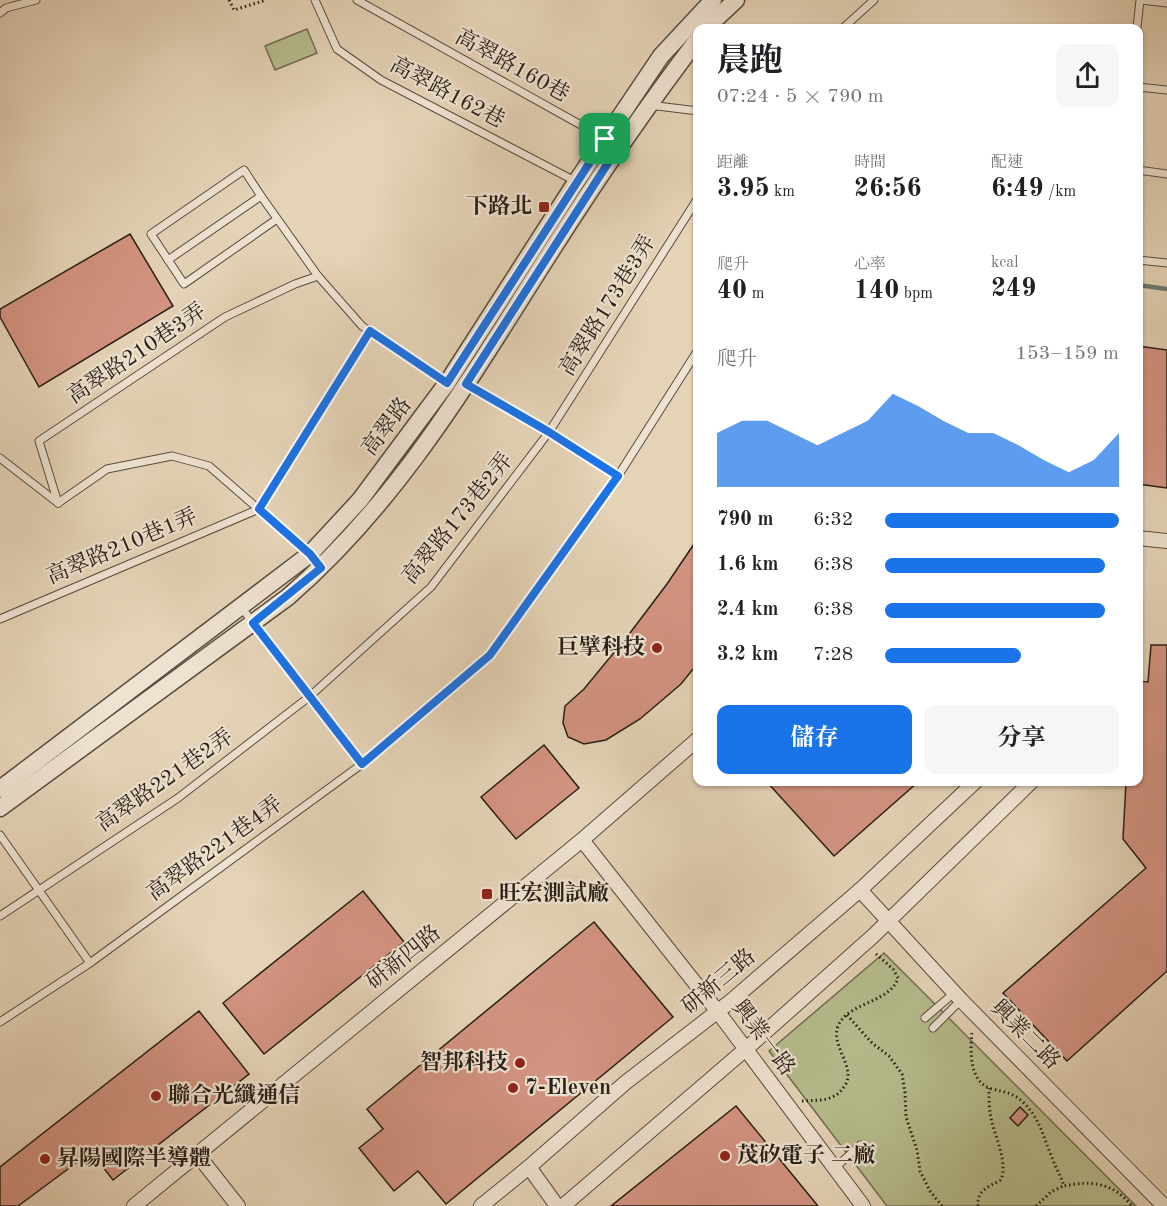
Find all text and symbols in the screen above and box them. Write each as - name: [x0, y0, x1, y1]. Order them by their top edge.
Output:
- street label: 高翠路160巷: [451, 24, 574, 106]
- button: share: [1056, 44, 1119, 107]
- text: 晨跑: [717, 46, 783, 79]
- street label: 高翠路162巷: [386, 52, 509, 132]
- text: 07:24 · 5 × 790 m: [717, 87, 884, 107]
- pin: [579, 113, 630, 164]
- icon: arrive: [588, 122, 621, 155]
- text: 距離: [717, 155, 749, 171]
- text: 時間: [854, 155, 886, 171]
- text: 配速: [991, 155, 1023, 171]
- text: 3.95: [717, 176, 770, 202]
- text: 26:56: [854, 176, 922, 202]
- text: 6:49: [991, 176, 1044, 202]
- text: km: [770, 184, 795, 200]
- text: /km: [1044, 184, 1076, 200]
- place label: 下路北: [466, 194, 532, 218]
- marker: 下路北: [537, 200, 551, 214]
- street label: 高翠路173巷3弄: [554, 231, 660, 380]
- text: kcal: [991, 255, 1019, 271]
- text: 爬升: [717, 257, 749, 273]
- text: 心率: [854, 257, 886, 273]
- text: 249: [991, 276, 1036, 302]
- text: 40: [717, 278, 747, 304]
- text: 140: [854, 278, 899, 304]
- text: m: [747, 286, 764, 302]
- text: bpm: [899, 286, 933, 302]
- street label: 高翠路210巷3弄: [63, 298, 210, 408]
- text: 153–159 m: [1016, 344, 1119, 364]
- text: 爬升: [717, 350, 757, 370]
- street label: 高翠路: [357, 393, 416, 460]
- street label: 高翠路173巷2弄: [397, 448, 517, 589]
- street label: 高翠路210巷1弄: [43, 504, 200, 589]
- text: 790 m: [717, 510, 773, 530]
- text: 6:32: [813, 510, 853, 530]
- text: 1.6 km: [717, 555, 779, 575]
- text: 6:38: [813, 555, 853, 575]
- text: 2.4 km: [717, 600, 779, 620]
- text: 6:38: [813, 600, 853, 620]
- place label: 巨擘科技: [557, 634, 645, 659]
- marker: 巨擘科技: [650, 641, 664, 655]
- text: 3.2 km: [717, 645, 779, 665]
- text: 7:28: [813, 645, 853, 665]
- button: 儲存: [717, 705, 912, 774]
- button: 分享: [924, 705, 1119, 774]
- street label: 高翠路221巷2弄: [92, 724, 237, 836]
- street label: 高翠路221巷4弄: [142, 791, 287, 905]
- place label: 旺宏測試廠: [499, 880, 609, 905]
- marker: 旺宏測試廠: [480, 887, 494, 901]
- street label: 研新四路: [362, 920, 445, 994]
- street label: 研新三路: [677, 944, 760, 1019]
- street label: 興業一路: [728, 995, 800, 1080]
- street label: 興業二路: [986, 995, 1065, 1074]
- place label: 智邦科技: [420, 1050, 508, 1074]
- marker: 智邦科技: [513, 1056, 527, 1070]
- place label: 7-Eleven: [525, 1077, 611, 1099]
- marker: 7-Eleven: [506, 1081, 520, 1095]
- place label: 聯合光纖通信: [168, 1082, 300, 1107]
- marker: 聯合光纖通信: [149, 1089, 163, 1103]
- place label: 茂矽電子 二廠: [737, 1142, 875, 1167]
- place label: 昇陽國際半導體: [57, 1145, 211, 1170]
- marker: 茂矽電子 二廠: [718, 1149, 732, 1163]
- marker: 昇陽國際半導體: [38, 1152, 52, 1166]

